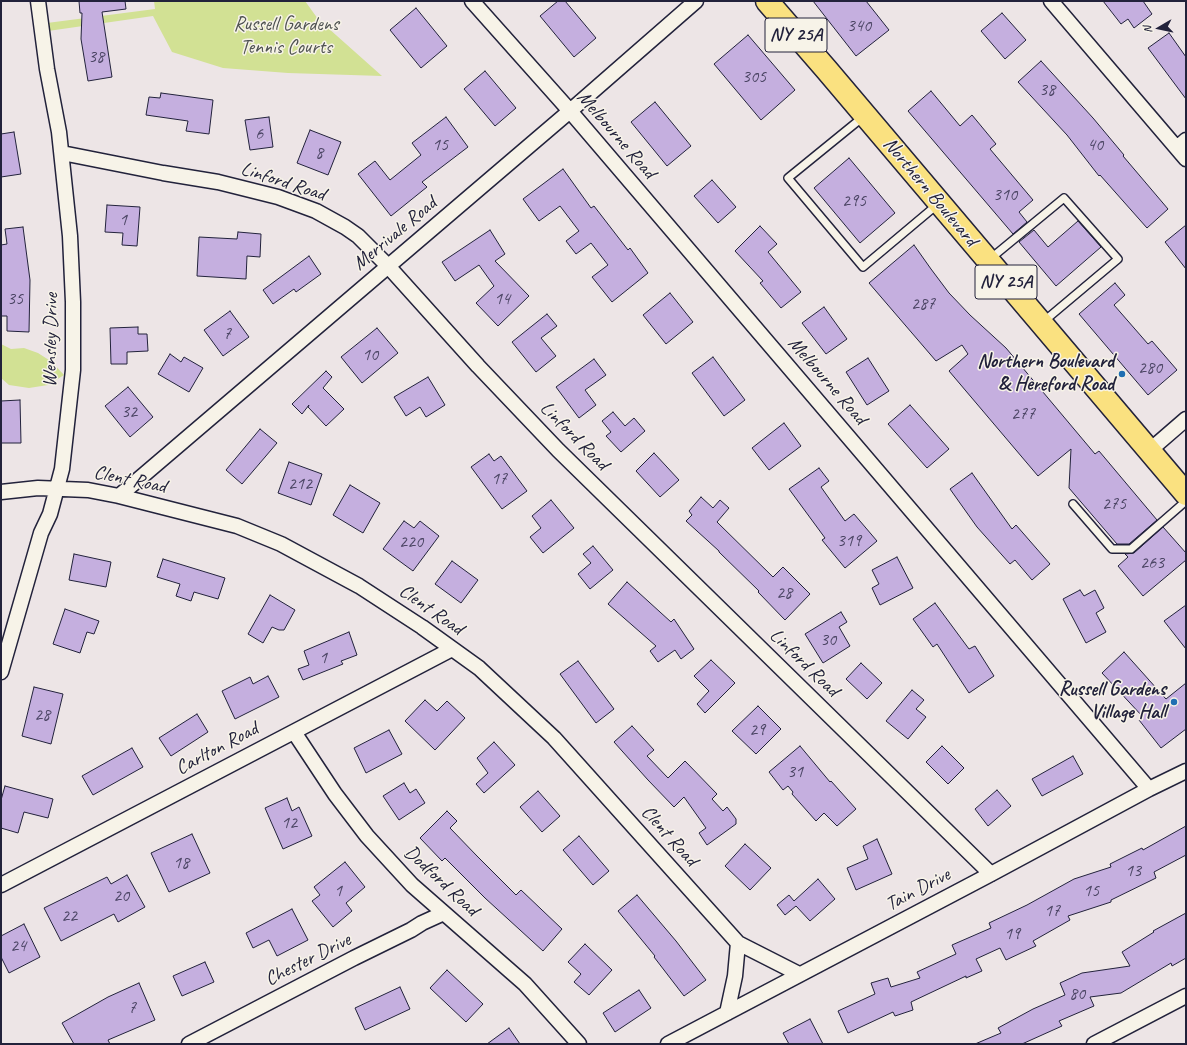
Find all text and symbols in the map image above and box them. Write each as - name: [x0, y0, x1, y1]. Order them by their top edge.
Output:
- north arrow: [1139, 8, 1179, 48]
- park label: Russell Gardens Tennis Courts: [233, 13, 339, 60]
- house number: 340: [847, 15, 871, 37]
- road number: NY 25A: [765, 18, 827, 52]
- text: N: [1140, 25, 1155, 34]
- house number: 38: [88, 46, 104, 68]
- house number: 305: [742, 66, 766, 88]
- house number: 38: [1039, 79, 1055, 101]
- street label: Melbourne Road: [571, 86, 661, 184]
- house number: 6: [255, 123, 263, 145]
- street label: Northern Boulevard: [878, 133, 982, 251]
- house number: 15: [432, 134, 448, 156]
- house number: 40: [1087, 134, 1103, 156]
- house number: 8: [315, 142, 323, 164]
- street label: Linford Road: [238, 157, 328, 207]
- house number: 310: [993, 184, 1017, 206]
- house number: 295: [842, 190, 866, 212]
- street label: Merrivale Road: [348, 192, 442, 276]
- house number: 1: [119, 209, 127, 231]
- road number: NY 25A: [975, 265, 1037, 299]
- house number: 35: [7, 288, 23, 310]
- house number: 14: [494, 288, 510, 310]
- street label: Wensley Drive: [38, 293, 64, 387]
- house number: 287: [911, 293, 935, 315]
- house number: 7: [223, 323, 231, 345]
- street label: Melbourne Road: [782, 332, 872, 430]
- house number: 10: [362, 344, 378, 366]
- place label: Northern Boulevard & Hereford Road: [977, 350, 1114, 397]
- house number: 280: [1138, 357, 1162, 379]
- marker: Northern Boulevard & Hereford Road: [1117, 369, 1127, 379]
- street label: Linford Road: [535, 397, 613, 475]
- house number: 32: [121, 401, 137, 423]
- house number: 277: [1011, 403, 1035, 425]
- street label: Clent Road: [92, 461, 168, 499]
- house number: 17: [491, 468, 507, 490]
- house number: 212: [288, 473, 312, 495]
- house number: 275: [1102, 493, 1126, 515]
- house number: 319: [837, 530, 861, 552]
- house number: 220: [399, 531, 423, 553]
- house number: 263: [1140, 552, 1164, 574]
- street label: Clent Road: [394, 579, 468, 641]
- house number: 28: [776, 582, 792, 604]
- street label: Linford Road: [764, 624, 844, 702]
- house number: 30: [820, 629, 836, 651]
- house number: 1: [319, 647, 327, 669]
- place label: Russell Gardens Village Hall: [1059, 678, 1166, 725]
- marker: Russell Gardens Village Hall: [1169, 697, 1179, 707]
- house number: 28: [34, 704, 50, 726]
- street label: Carlton Road: [172, 717, 262, 781]
- house number: 29: [749, 719, 765, 741]
- house number: 31: [787, 761, 803, 783]
- street label: Clent Road: [636, 801, 702, 871]
- house number: 12: [281, 812, 297, 834]
- street label: Dodford Road: [399, 841, 483, 921]
- house number: 18: [173, 852, 189, 874]
- house number: 13: [1125, 860, 1141, 882]
- street label: Tain Drive: [882, 863, 954, 917]
- house number: 1: [334, 880, 342, 902]
- house number: 15: [1083, 880, 1099, 902]
- house number: 20: [113, 885, 129, 907]
- house number: 17: [1044, 900, 1060, 922]
- house number: 22: [61, 905, 77, 927]
- house number: 19: [1004, 923, 1020, 945]
- street label: Chester Drive: [261, 928, 355, 992]
- house number: 24: [10, 935, 26, 957]
- house number: 80: [1069, 983, 1085, 1005]
- house number: 7: [128, 997, 136, 1019]

